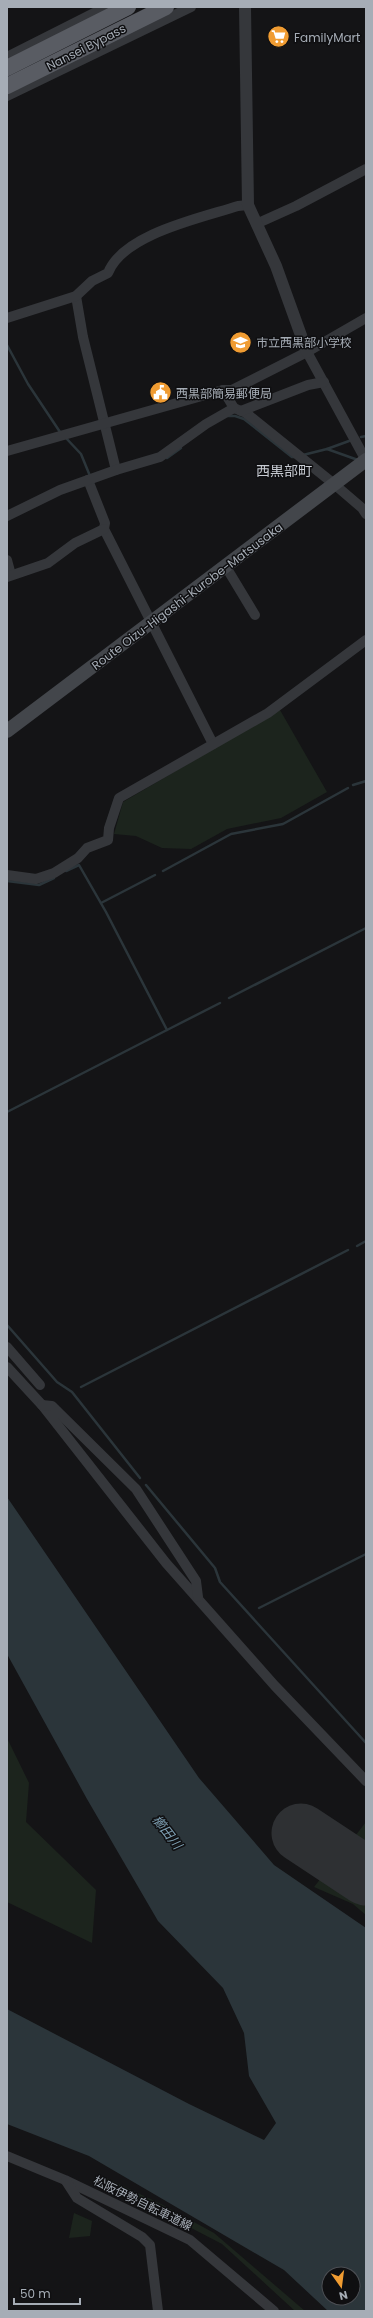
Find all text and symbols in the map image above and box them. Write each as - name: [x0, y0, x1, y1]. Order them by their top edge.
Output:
- street label: Nansei Bypass: [43, 20, 129, 74]
- supermarket icon: FamilyMart: [265, 24, 291, 50]
- place label: FamilyMart: [294, 29, 360, 46]
- school or university icon: 市立西黒部小学校: [228, 329, 254, 355]
- place label: 市立西黒部小学校: [256, 334, 352, 351]
- public building icon: 西黒部簡易郵便局: [148, 380, 174, 406]
- place label: 西黒部簡易郵便局: [176, 385, 272, 402]
- district label: 西黒部町: [256, 461, 312, 481]
- street label: Route Oizu-Higashi-Kurobe-Matsusaka: [88, 518, 286, 674]
- water label: 櫛田川: [148, 1811, 188, 1855]
- street label: 松阪伊勢自転車道線: [91, 2172, 195, 2234]
- north arrow: [321, 2266, 361, 2306]
- scale bar: [14, 2280, 80, 2306]
- text: 50 m: [20, 2285, 51, 2302]
- text: N: [337, 2287, 349, 2304]

